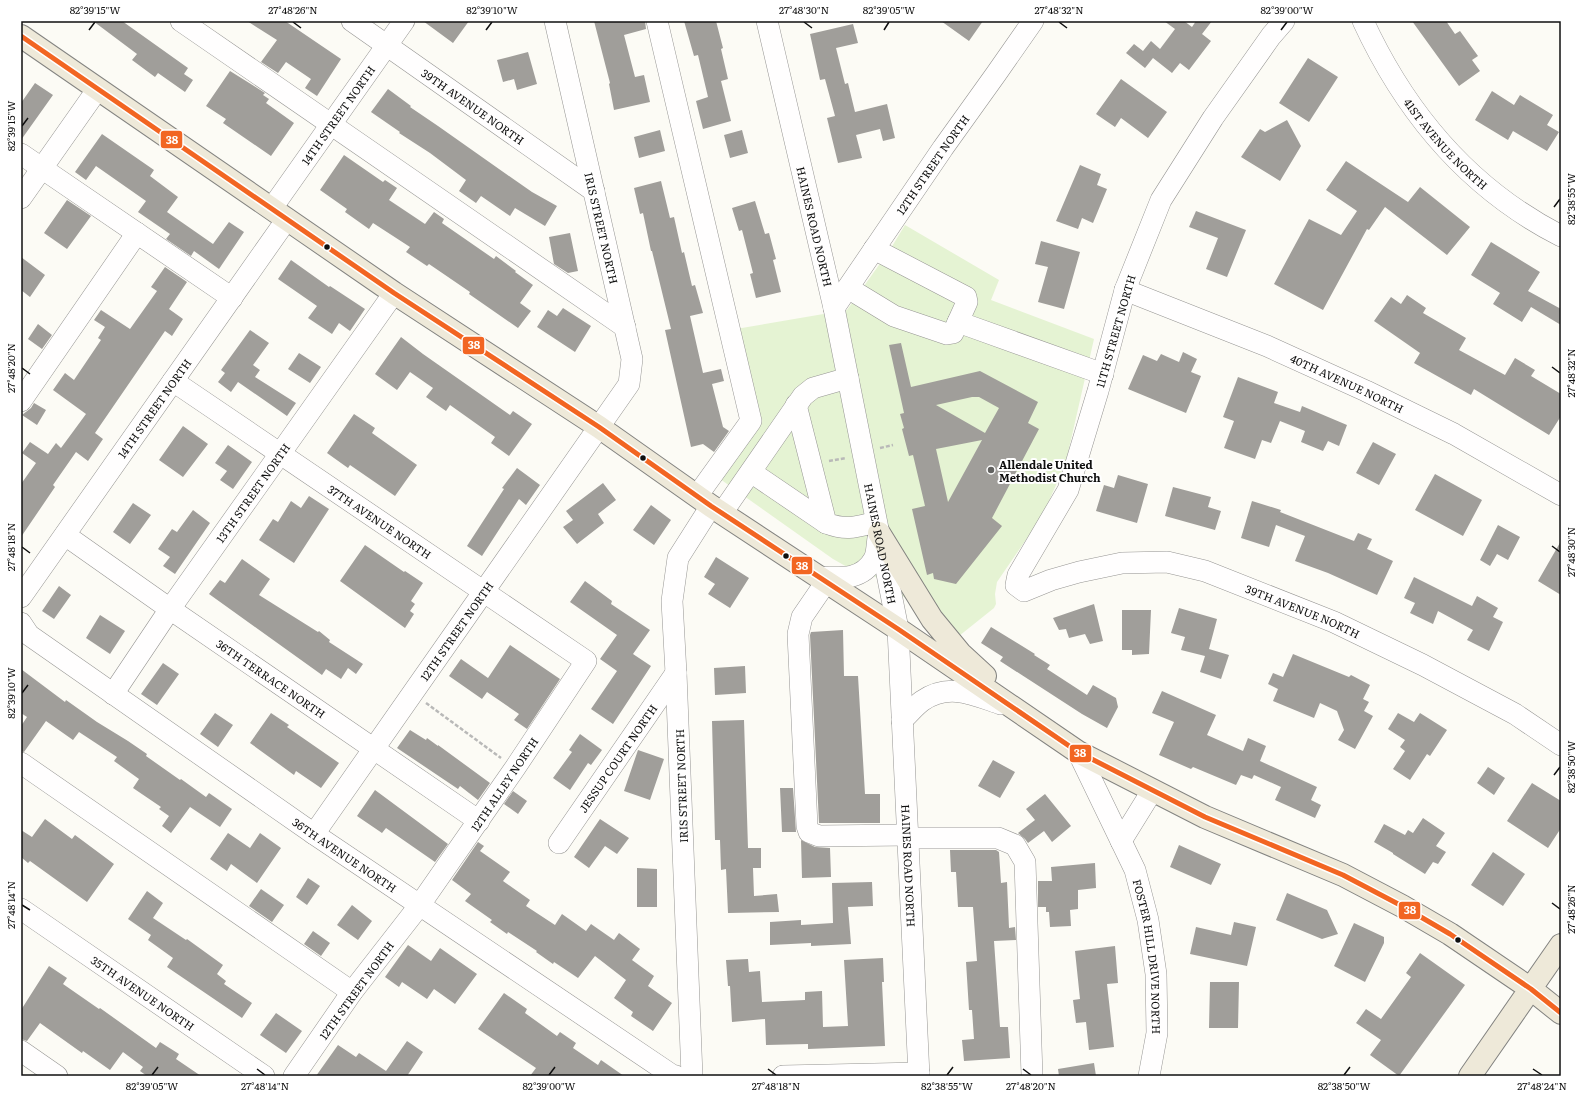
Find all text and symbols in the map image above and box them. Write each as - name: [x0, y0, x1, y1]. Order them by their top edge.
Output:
- text: 82°39'15"W: [70, 2, 120, 17]
- text: 27°48'26"N: [268, 2, 318, 17]
- text: 82°39'10"W: [466, 2, 518, 17]
- text: 27°48'30"N: [779, 2, 829, 17]
- text: 82°39'05"W: [863, 2, 915, 17]
- text: 27°48'32"N: [1034, 2, 1084, 17]
- text: 82°39'00"W: [1260, 2, 1314, 17]
- street label: 14TH STREET NORTH: [297, 62, 378, 168]
- street label: 39TH AVENUE NORTH: [418, 64, 528, 148]
- street label: 41ST AVENUE NORTH: [1400, 95, 1491, 193]
- text: 82°39'15"W: [3, 101, 18, 151]
- street label: 12TH STREET NORTH: [892, 111, 972, 217]
- line badge: 38: [160, 130, 183, 149]
- text: 38: [166, 131, 179, 147]
- street label: HAINES ROAD NORTH: [793, 165, 837, 288]
- street label: IRIS STREET NORTH: [581, 171, 623, 285]
- text: 82°38'55"W: [1563, 173, 1578, 225]
- unlabelled marker: [322, 242, 332, 252]
- street label: 11TH STREET NORTH: [1091, 273, 1139, 389]
- line badge: 38: [462, 336, 485, 355]
- text: 38: [468, 336, 481, 352]
- text: 27°48'20"N: [3, 343, 18, 393]
- text: 27°48'32"N: [1563, 348, 1578, 398]
- street label: 40TH AVENUE NORTH: [1288, 350, 1407, 416]
- street label: 14TH STREET NORTH: [113, 355, 194, 461]
- street label: 13TH STREET NORTH: [212, 440, 293, 546]
- unlabelled marker: [638, 453, 648, 463]
- place label: Allendale United Methodist Church: [999, 456, 1101, 485]
- marker: Allendale United Methodist Church: [986, 465, 996, 475]
- street label: 37TH AVENUE NORTH: [325, 480, 435, 562]
- street label: HAINES ROAD NORTH: [861, 482, 901, 605]
- text: 27°48'18"N: [3, 523, 18, 571]
- text: 27°48'30"N: [1563, 527, 1578, 577]
- unlabelled marker: [781, 551, 791, 561]
- line badge: 38: [791, 556, 813, 575]
- text: 38: [796, 557, 809, 573]
- street label: 12TH STREET NORTH: [416, 578, 497, 684]
- street label: 39TH AVENUE NORTH: [1243, 580, 1363, 641]
- street label: 36TH TERRACE NORTH: [213, 635, 329, 721]
- text: 82°39'10"W: [3, 667, 18, 719]
- street label: JESSUP COURT NORTH: [574, 701, 660, 816]
- street label: IRIS STREET NORTH: [671, 729, 691, 843]
- street label: 12TH ALLEY NORTH: [466, 734, 542, 834]
- text: 82°38'50"W: [1563, 741, 1578, 793]
- line badge: 38: [1069, 744, 1092, 763]
- text: 38: [1074, 744, 1087, 760]
- street label: HAINES ROAD NORTH: [898, 804, 920, 927]
- street label: 36TH AVENUE NORTH: [289, 813, 400, 896]
- street label: FOSTER HILL DRIVE NORTH: [1130, 877, 1165, 1034]
- text: 27°48'14"N: [3, 881, 18, 929]
- text: 27°48'26"N: [1563, 884, 1578, 934]
- line badge: 38: [1398, 901, 1421, 920]
- text: 38: [1404, 901, 1417, 917]
- unlabelled marker: [1453, 935, 1463, 945]
- street label: 12TH STREET NORTH: [315, 938, 397, 1042]
- street label: 35TH AVENUE NORTH: [88, 952, 198, 1034]
- text: 82°39'05"W: [126, 1078, 178, 1093]
- text: 27°48'14"N: [241, 1078, 289, 1093]
- text: 82°39'00"W: [522, 1078, 576, 1093]
- text: 27°48'18"N: [752, 1078, 800, 1093]
- text: 82°38'55"W: [921, 1078, 973, 1093]
- text: 27°48'20"N: [1006, 1078, 1056, 1093]
- text: 82°38'50"W: [1318, 1078, 1370, 1093]
- text: 27°48'24"N: [1517, 1078, 1567, 1093]

